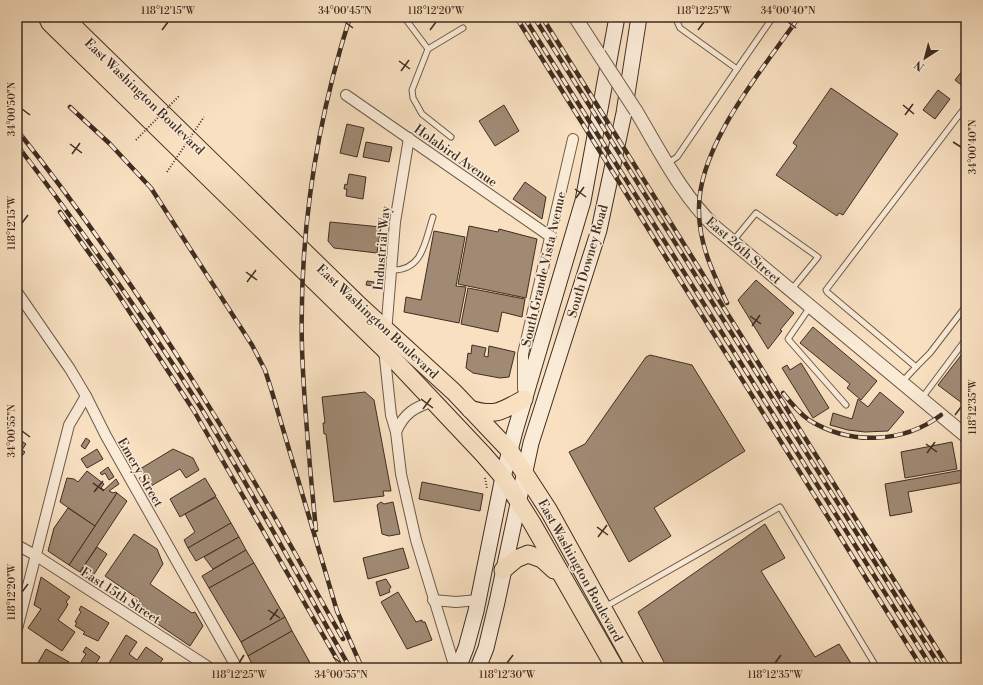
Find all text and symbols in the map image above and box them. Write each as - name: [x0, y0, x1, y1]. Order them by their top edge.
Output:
- text: 118°12'15"W: [141, 5, 196, 17]
- text: 34°00'45"N: [318, 5, 372, 17]
- text: 118°12'20"W: [408, 5, 465, 17]
- text: 118°12'25"W: [676, 5, 733, 17]
- text: 34°00'40"N: [761, 5, 816, 17]
- street label: East Washington Boulevard: [81, 35, 208, 159]
- north arrow: [905, 38, 945, 78]
- text: N: [912, 57, 927, 74]
- text: 34°00'50"N: [6, 81, 18, 136]
- text: 34°00'40"N: [967, 119, 979, 174]
- street label: Holabird Avenue: [411, 121, 501, 191]
- street label: South Grande Vista Avenue: [518, 190, 570, 349]
- text: 118°12'15"W: [6, 195, 18, 250]
- street label: South Downey Road: [564, 202, 612, 320]
- street label: Industrial Way: [370, 204, 394, 291]
- street label: East 26th Street: [702, 214, 785, 288]
- street label: East Washington Boulevard: [313, 261, 442, 383]
- text: 118°12'35"W: [967, 379, 979, 435]
- text: 34°00'55"N: [6, 404, 18, 458]
- street label: Emery Street: [114, 435, 167, 510]
- street label: East Washington Boulevard: [534, 496, 626, 645]
- text: 118°12'20"W: [6, 563, 18, 620]
- street label: East 15th Street: [78, 564, 164, 628]
- text: 118°12'25"W: [211, 669, 268, 681]
- text: 34°00'55"N: [314, 669, 368, 681]
- text: 118°12'30"W: [479, 669, 536, 681]
- text: 118°12'35"W: [748, 669, 803, 681]

